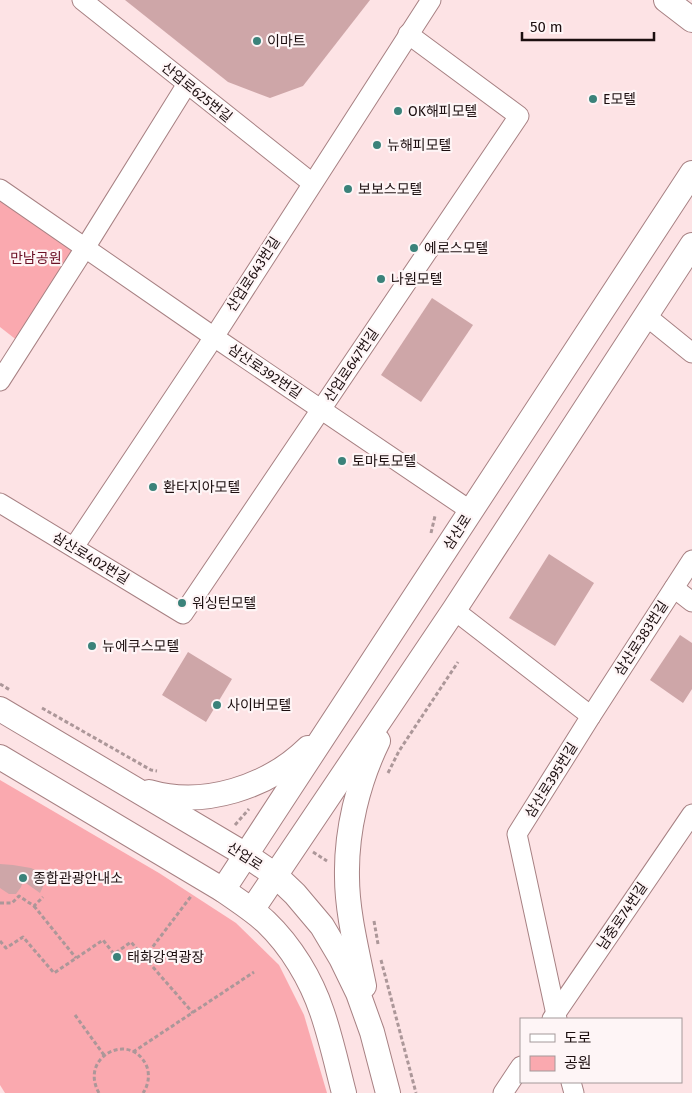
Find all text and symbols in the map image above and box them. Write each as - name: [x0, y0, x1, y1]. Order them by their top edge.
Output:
- scale bar: [522, 10, 654, 42]
- text: 50 m: [530, 18, 563, 36]
- place label: 이마트: [267, 33, 306, 50]
- marker: 이마트: [251, 35, 263, 47]
- street label: 산업로625번길: [158, 59, 235, 126]
- place label: E모텔: [603, 91, 636, 108]
- marker: E모텔: [587, 93, 599, 105]
- place label: OK해피모텔: [408, 103, 477, 120]
- marker: OK해피모텔: [392, 105, 404, 117]
- place label: 뉴해피모텔: [387, 137, 451, 154]
- marker: 뉴해피모텔: [371, 139, 383, 151]
- place label: 보보스모텔: [358, 181, 422, 198]
- marker: 보보스모텔: [342, 183, 354, 195]
- street label: 산업로643번길: [223, 234, 284, 315]
- place label: 에로스모텔: [424, 240, 488, 257]
- marker: 에로스모텔: [408, 242, 420, 254]
- park label: 만남공원: [10, 250, 62, 267]
- place label: 나원모텔: [391, 271, 443, 288]
- marker: 나원모텔: [375, 273, 387, 285]
- street label: 산업로647번길: [321, 325, 382, 405]
- street label: 삼산로392번길: [225, 341, 305, 402]
- place label: 토마토모텔: [352, 453, 416, 470]
- marker: 토마토모텔: [336, 455, 348, 467]
- place label: 환타지아모텔: [163, 479, 240, 496]
- marker: 환타지아모텔: [147, 481, 159, 493]
- street label: 삼산로: [440, 511, 475, 553]
- street label: 삼산로402번길: [49, 529, 132, 588]
- place label: 워싱턴모텔: [192, 595, 256, 612]
- marker: 워싱턴모텔: [176, 597, 188, 609]
- street label: 삼산로383번길: [611, 598, 672, 679]
- place label: 뉴에쿠스모텔: [102, 638, 179, 655]
- marker: 뉴에쿠스모텔: [86, 640, 98, 652]
- place label: 사이버모텔: [227, 697, 291, 714]
- marker: 사이버모텔: [211, 699, 223, 711]
- street label: 삼산로395번길: [522, 739, 581, 821]
- street label: 산업로: [224, 839, 266, 874]
- place label: 종합관광안내소: [33, 870, 123, 887]
- marker: 종합관광안내소: [17, 872, 29, 884]
- street label: 남중로74번길: [594, 879, 651, 953]
- place label: 태화강역광장: [127, 949, 204, 966]
- marker: 태화강역광장: [111, 951, 123, 963]
- legend: [520, 1018, 682, 1083]
- text: 도로: [564, 1029, 592, 1047]
- text: 공원: [564, 1054, 592, 1072]

